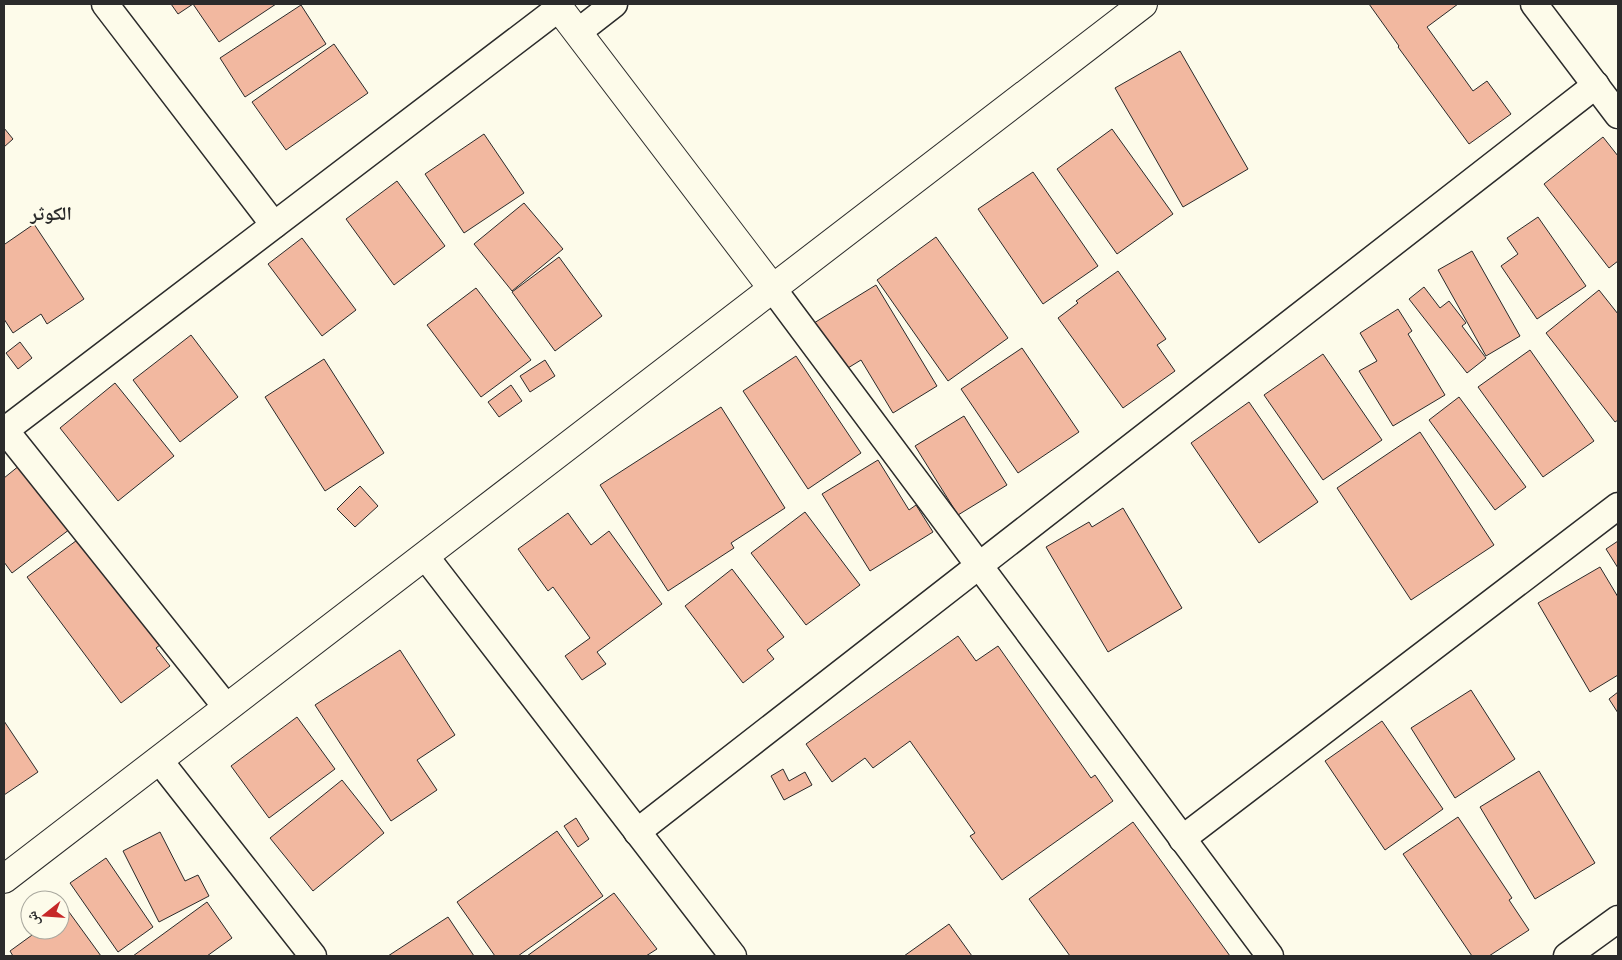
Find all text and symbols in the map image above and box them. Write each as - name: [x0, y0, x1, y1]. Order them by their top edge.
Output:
- district label: الكوثر: [29, 200, 72, 226]
- north arrow: [20, 890, 70, 940]
- text: ش: [21, 909, 43, 929]

